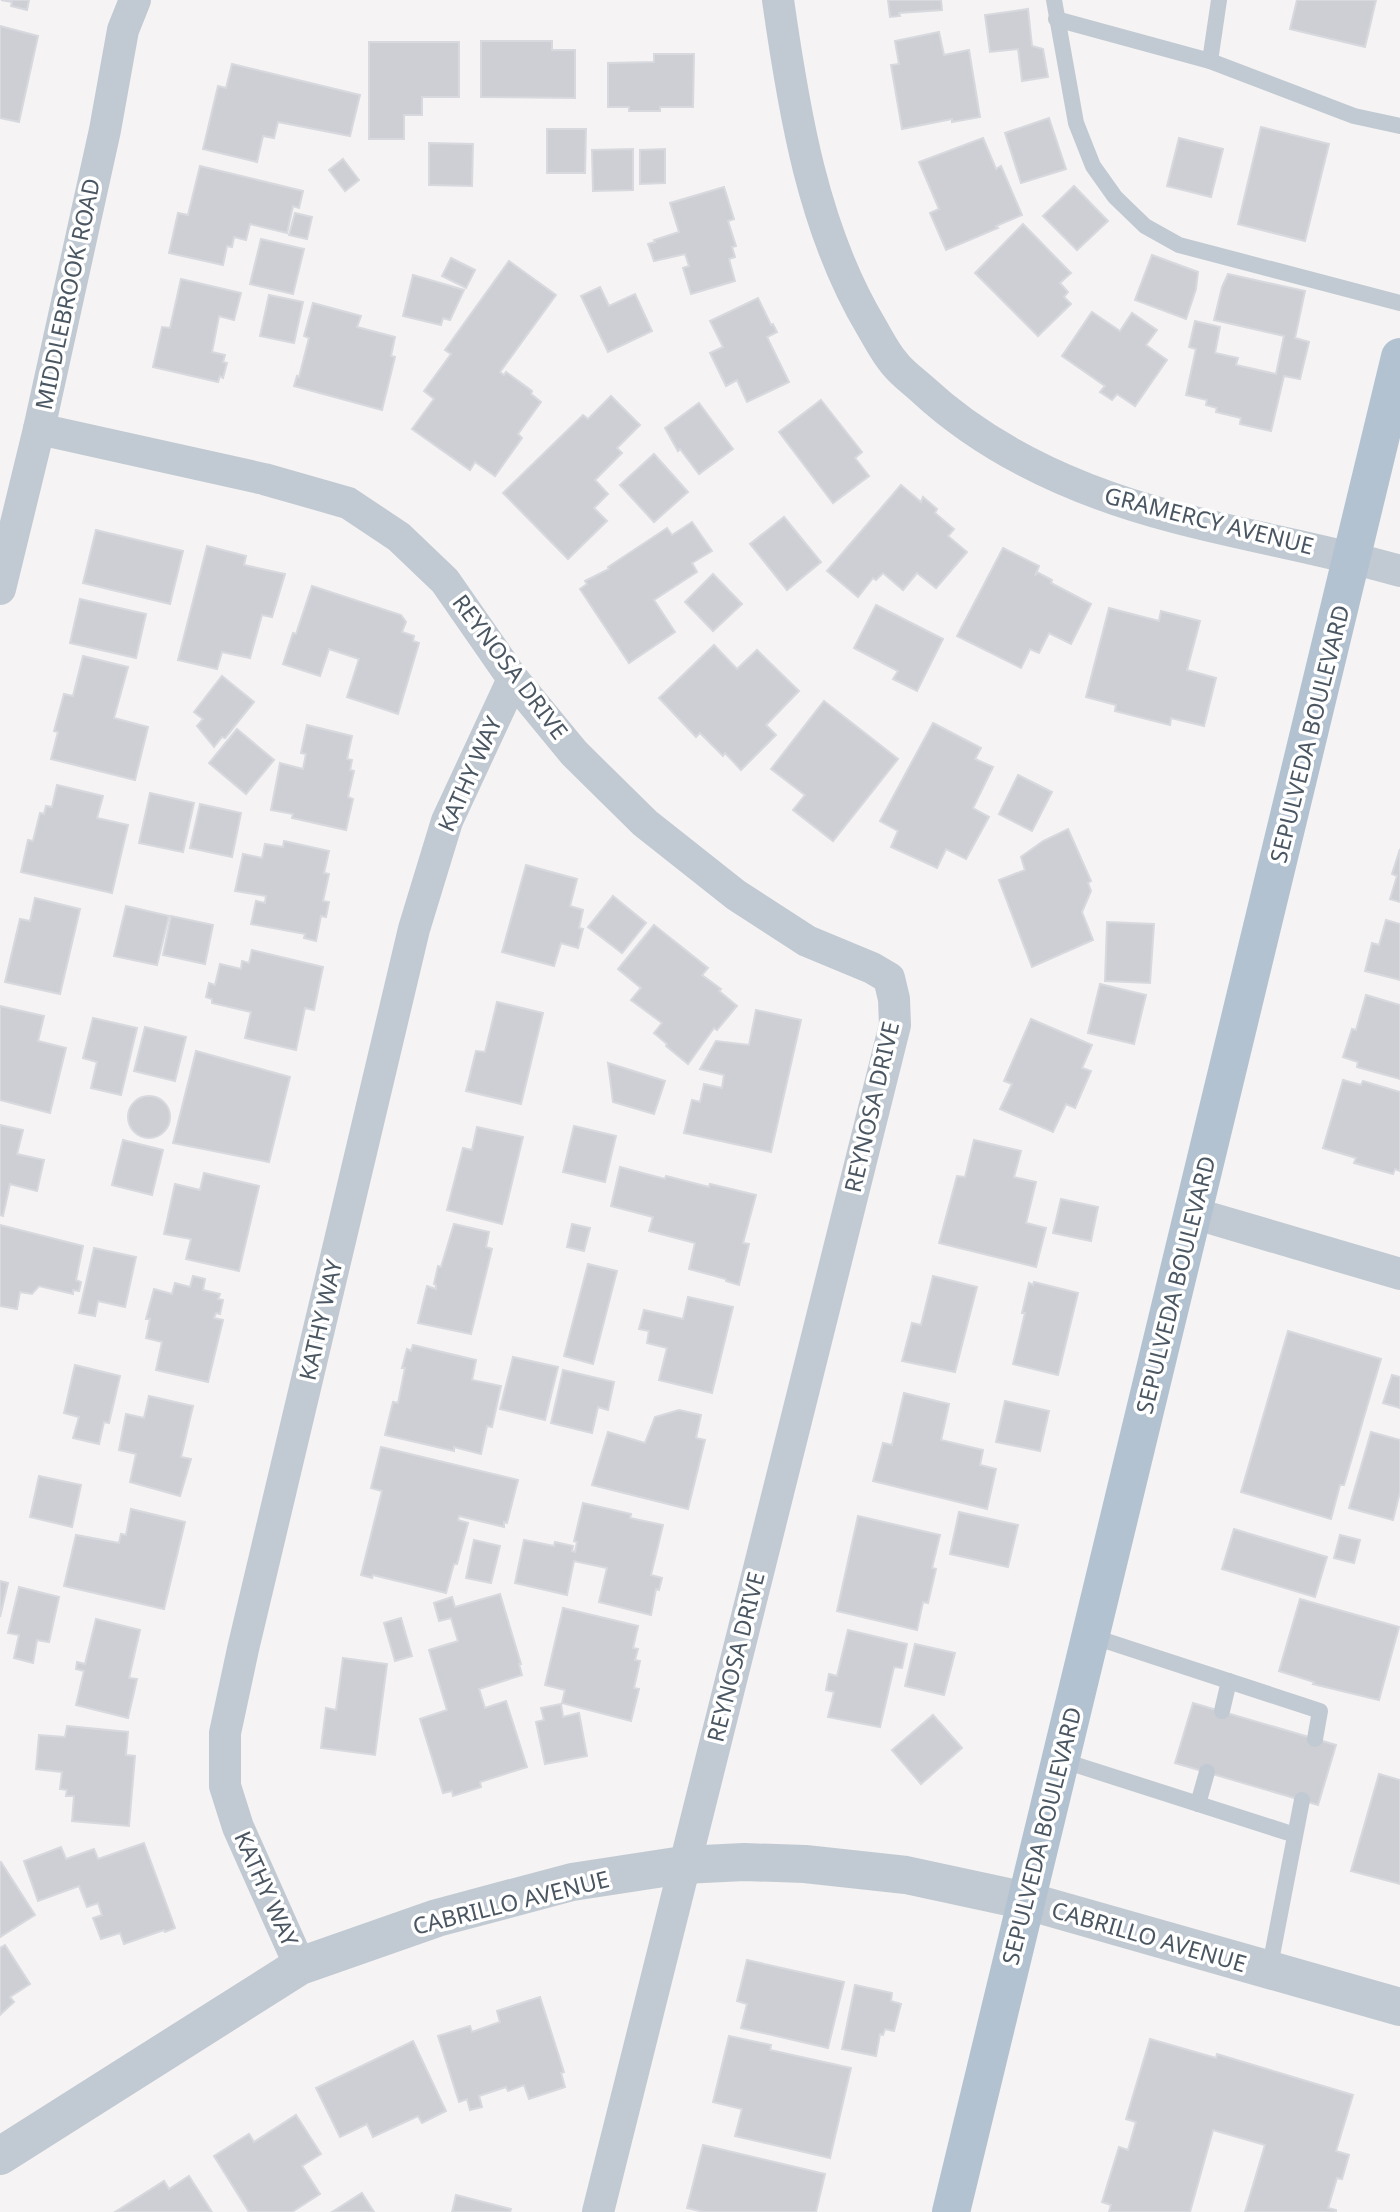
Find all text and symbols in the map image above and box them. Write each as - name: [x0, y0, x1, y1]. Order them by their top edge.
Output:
- street label: MIDDLEBROOK ROAD: [27, 175, 107, 412]
- street label: GRAMERCY AVENUE: [1101, 479, 1317, 562]
- street label: REYNOSA DRIVE: [446, 587, 576, 746]
- street label: SEPULVEDA BOULEVARD: [1262, 602, 1357, 866]
- street label: KATHY WAY: [429, 710, 509, 836]
- street label: REYNOSA DRIVE: [836, 1018, 906, 1195]
- street label: SEPULVEDA BOULEVARD: [1128, 1153, 1223, 1417]
- street label: KATHY WAY: [291, 1255, 350, 1383]
- street label: REYNOSA DRIVE: [698, 1568, 772, 1745]
- street label: SEPULVEDA BOULEVARD: [994, 1704, 1089, 1968]
- street label: KATHY WAY: [227, 1826, 307, 1952]
- street label: CABRILLO AVENUE: [409, 1862, 612, 1942]
- street label: CABRILLO AVENUE: [1048, 1893, 1250, 1979]

